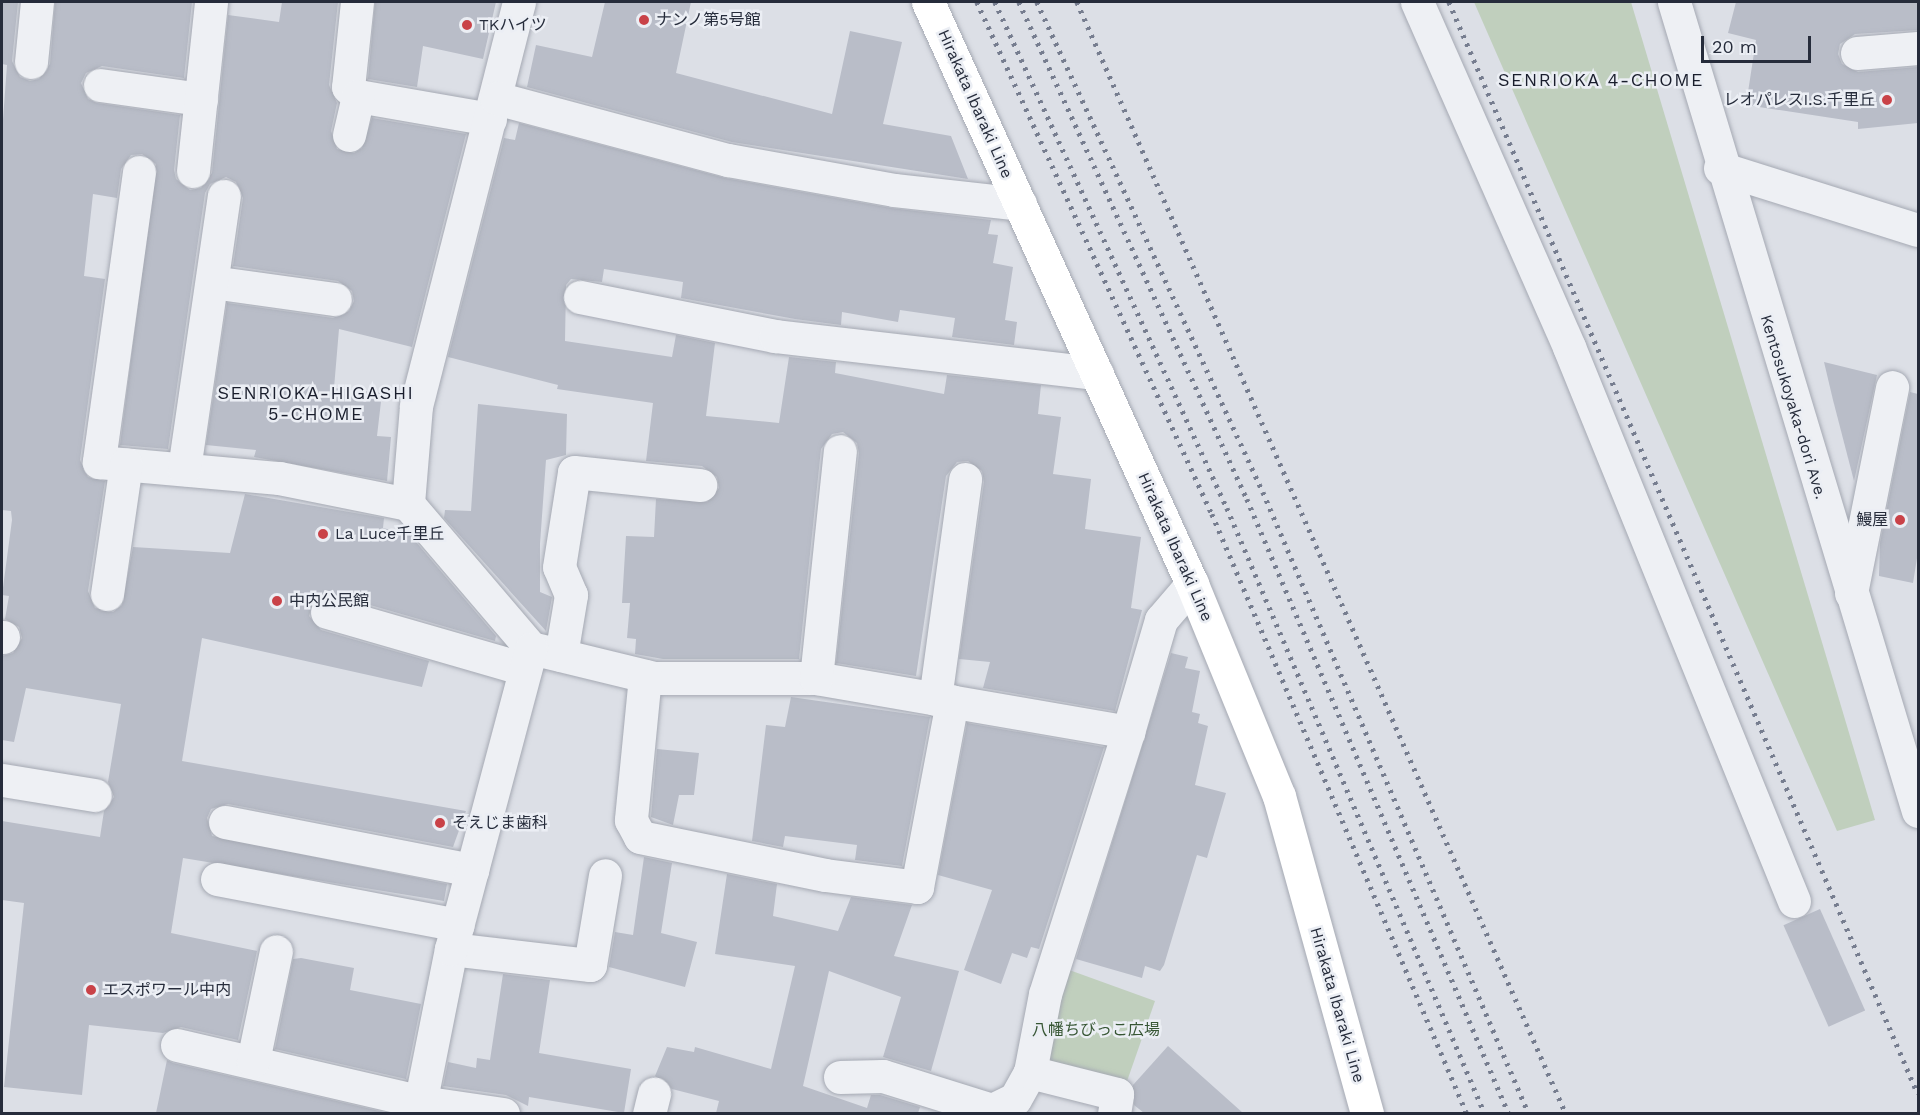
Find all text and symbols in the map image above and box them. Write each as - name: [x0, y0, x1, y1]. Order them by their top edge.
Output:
- place label: ナンノ第5号館: [656, 10, 761, 30]
- marker: ナンノ第5号館: [637, 13, 651, 27]
- place label: TKハイツ: [479, 15, 547, 35]
- marker: TKハイツ: [460, 18, 474, 32]
- scale bar: [1704, 24, 1814, 62]
- street label: Hirakata Ibaraki Line: [933, 27, 1017, 181]
- text: 20 m: [1712, 36, 1757, 57]
- district label: SENRIOKA 4-CHOME: [1498, 69, 1704, 91]
- place label: レオパレスI.S.千里丘: [1723, 90, 1875, 110]
- marker: レオパレスI.S.千里丘: [1880, 93, 1894, 107]
- street label: Kentosukoyaka-dori Ave.: [1756, 312, 1830, 502]
- district label: SENRIOKA-HIGASHI 5-CHOME: [218, 383, 414, 426]
- street label: Hirakata Ibaraki Line: [1133, 470, 1217, 624]
- place label: 鰻屋: [1856, 510, 1888, 530]
- marker: 鰻屋: [1893, 513, 1907, 527]
- place label: La Luce千里丘: [335, 524, 445, 544]
- marker: La Luce千里丘: [316, 527, 330, 541]
- place label: 中内公民館: [289, 591, 369, 611]
- marker: 中内公民館: [270, 594, 284, 608]
- place label: そえじま歯科: [452, 813, 548, 833]
- marker: そえじま歯科: [433, 816, 447, 830]
- street label: Hirakata Ibaraki Line: [1306, 925, 1368, 1085]
- place label: エスポワール中内: [103, 980, 231, 1000]
- marker: エスポワール中内: [84, 983, 98, 997]
- park label: 八幡ちびっこ広場: [1032, 1020, 1160, 1040]

